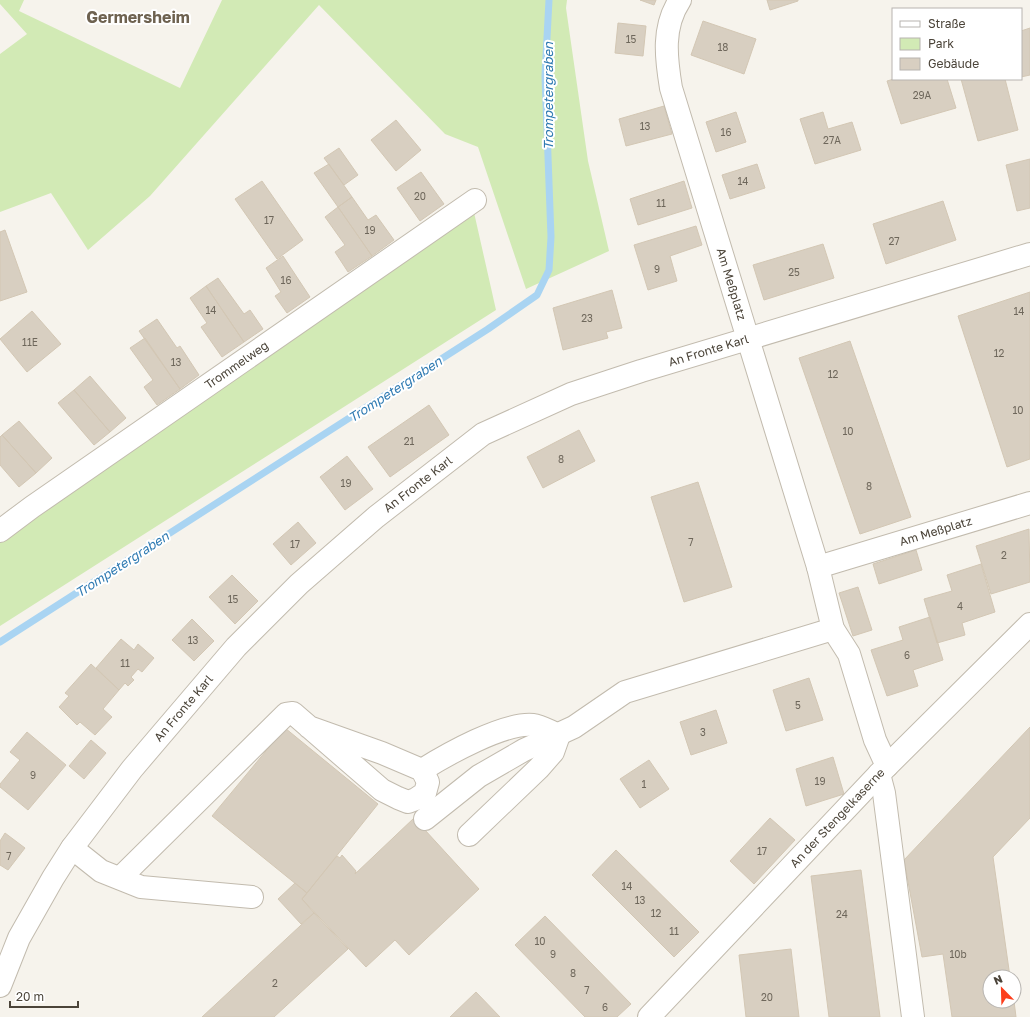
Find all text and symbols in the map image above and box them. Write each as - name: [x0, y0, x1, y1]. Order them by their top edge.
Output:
- district label: Germersheim: [86, 7, 190, 27]
- legend: [892, 8, 1022, 80]
- text: Straße: [928, 16, 966, 31]
- house number: 15: [626, 33, 637, 45]
- text: Park: [928, 36, 954, 51]
- water label: Trompetergraben: [540, 41, 556, 150]
- house number: 18: [718, 41, 728, 53]
- text: Gebäude: [928, 56, 979, 71]
- house number: 29A: [913, 89, 932, 101]
- house number: 13: [640, 120, 650, 132]
- house number: 16: [721, 126, 731, 138]
- house number: 27A: [823, 134, 841, 146]
- house number: 14: [738, 175, 748, 187]
- house number: 20: [414, 190, 426, 202]
- house number: 11: [656, 197, 666, 209]
- house number: 17: [264, 214, 274, 226]
- house number: 19: [365, 224, 375, 236]
- house number: 27: [888, 235, 900, 247]
- street label: Am Meßplatz: [714, 246, 750, 322]
- house number: 9: [654, 263, 660, 275]
- house number: 25: [788, 266, 800, 278]
- house number: 16: [281, 274, 291, 286]
- house number: 14: [206, 304, 216, 316]
- house number: 14: [1014, 305, 1024, 317]
- house number: 23: [581, 312, 593, 324]
- street label: An Fronte Karl: [666, 331, 750, 369]
- house number: 11E: [22, 336, 38, 348]
- street label: Trommelweg: [202, 338, 271, 392]
- house number: 12: [994, 347, 1005, 359]
- water label: Trompetergraben: [345, 352, 446, 425]
- house number: 13: [171, 356, 181, 368]
- house number: 12: [828, 368, 839, 380]
- house number: 10: [1012, 404, 1024, 416]
- house number: 10: [842, 425, 854, 437]
- house number: 21: [404, 435, 414, 447]
- street label: An Fronte Karl: [380, 453, 455, 515]
- house number: 8: [558, 453, 564, 465]
- house number: 19: [341, 477, 351, 489]
- house number: 8: [866, 480, 872, 492]
- street label: Am Meßplatz: [898, 513, 974, 549]
- water label: Trompetergraben: [72, 527, 173, 600]
- house number: 7: [688, 536, 694, 548]
- house number: 17: [290, 538, 300, 550]
- house number: 2: [1001, 549, 1007, 561]
- house number: 15: [228, 593, 239, 605]
- house number: 4: [957, 600, 963, 612]
- house number: 13: [188, 634, 198, 646]
- house number: 6: [904, 649, 910, 661]
- house number: 11: [120, 657, 130, 669]
- street label: An Fronte Karl: [151, 671, 216, 744]
- house number: 5: [795, 699, 801, 711]
- house number: 3: [700, 726, 706, 738]
- street label: An der Stengelkaserne: [786, 765, 888, 870]
- house number: 9: [30, 769, 36, 781]
- house number: 19: [815, 775, 825, 787]
- house number: 1: [642, 778, 647, 790]
- house number: 17: [757, 845, 767, 857]
- house number: 7: [6, 850, 12, 862]
- house number: 14: [622, 880, 632, 892]
- house number: 13: [635, 894, 645, 906]
- house number: 12: [651, 907, 662, 919]
- house number: 24: [836, 908, 848, 920]
- house number: 11: [669, 925, 679, 937]
- house number: 10: [534, 935, 546, 947]
- house number: 9: [550, 948, 556, 960]
- house number: 10b: [949, 948, 967, 960]
- house number: 8: [570, 967, 576, 979]
- north arrow: [982, 969, 1022, 1009]
- text: N: [992, 972, 1004, 987]
- house number: 2: [272, 977, 278, 989]
- scale bar: [10, 983, 78, 1009]
- house number: 7: [584, 984, 590, 996]
- text: 20 m: [16, 989, 44, 1004]
- house number: 20: [761, 991, 773, 1003]
- house number: 6: [602, 1001, 608, 1013]

